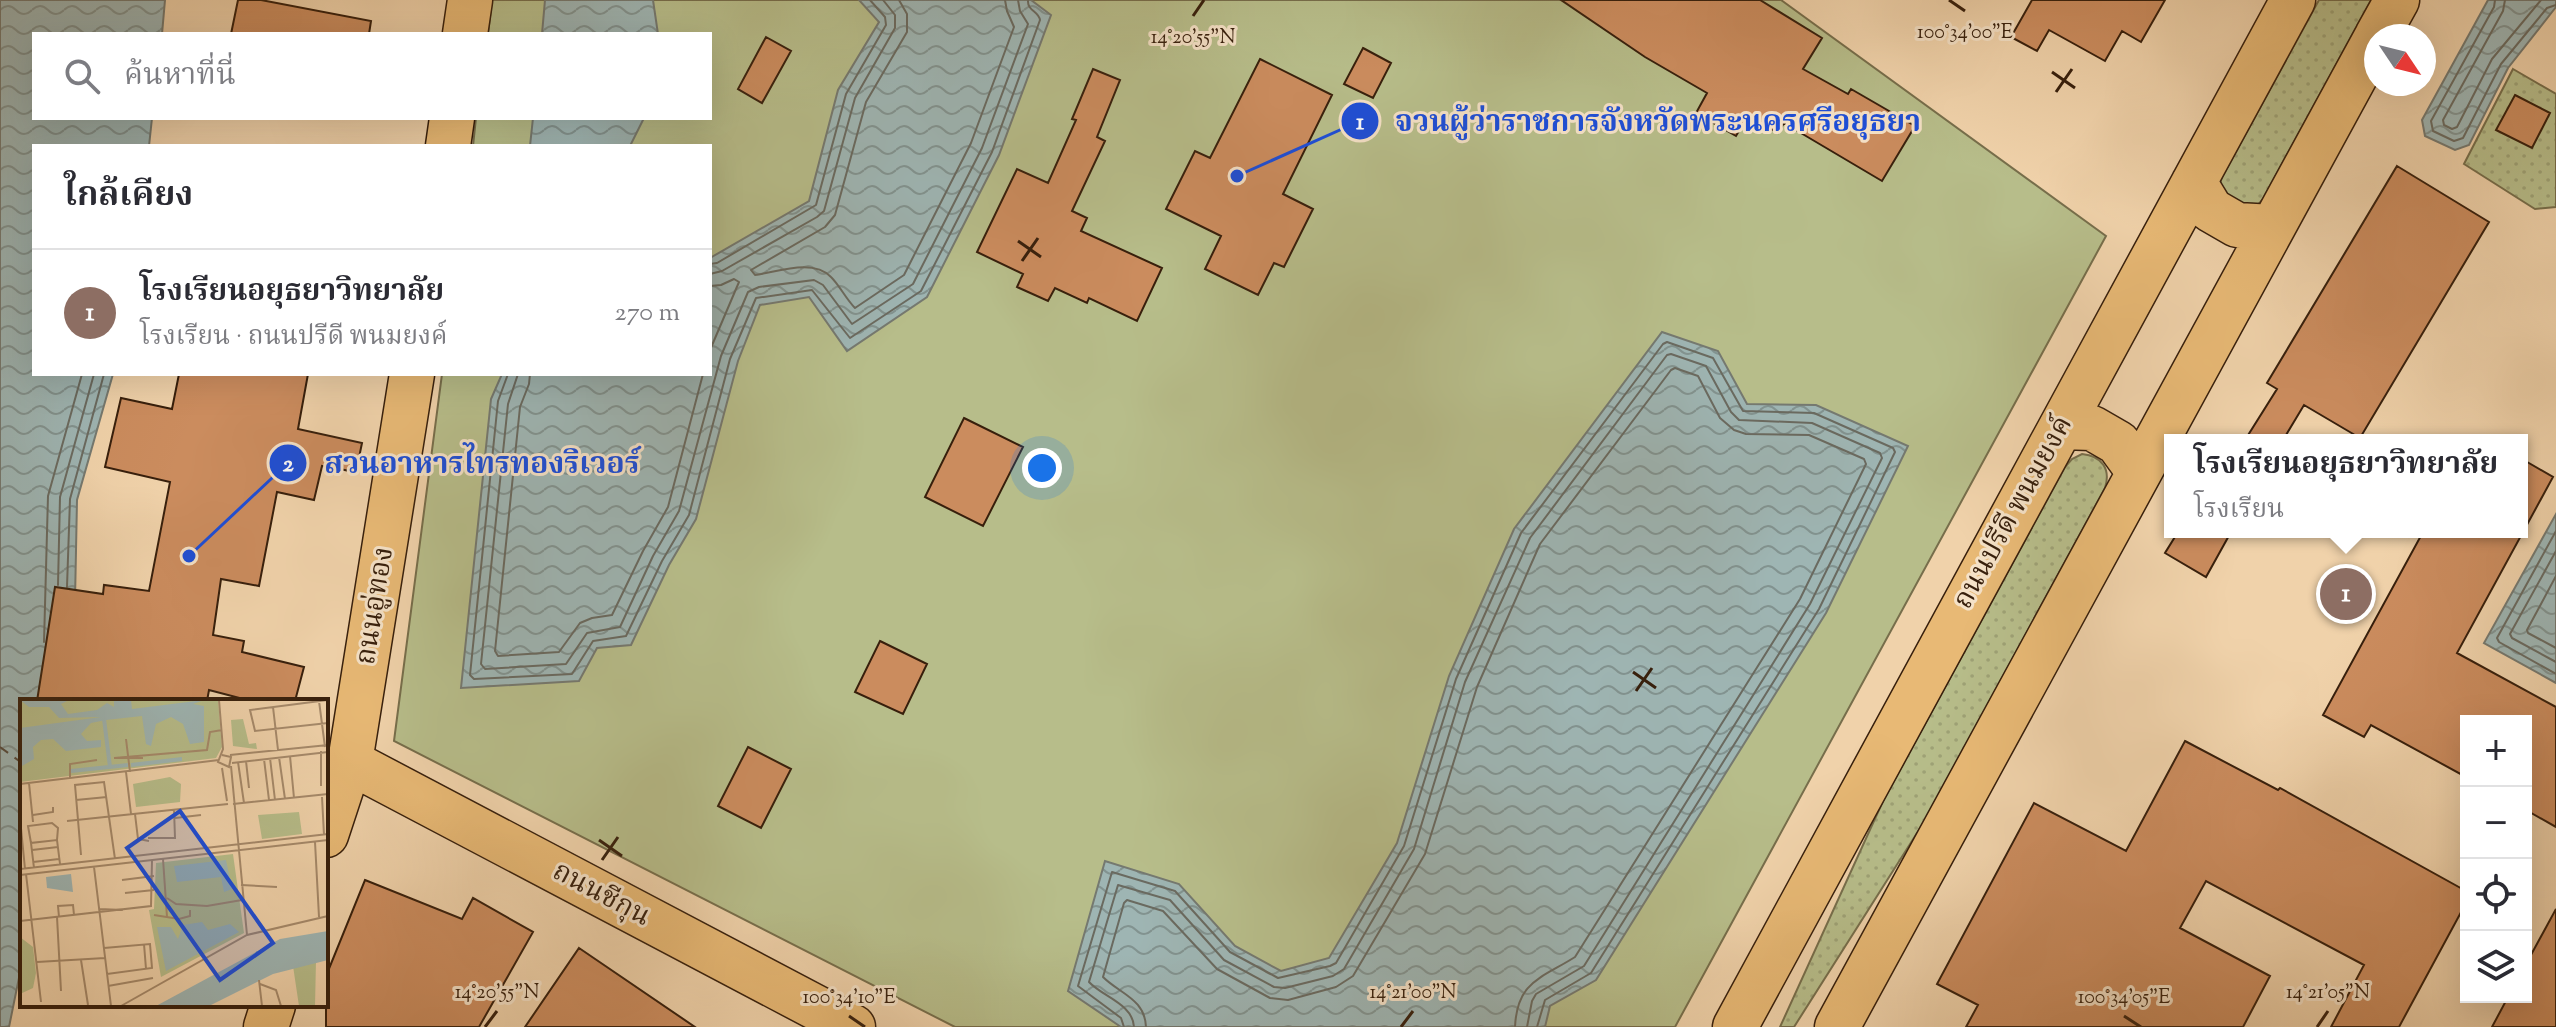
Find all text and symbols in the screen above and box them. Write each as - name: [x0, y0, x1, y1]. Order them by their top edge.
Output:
- text: 100°34'00"E: [1917, 19, 2013, 48]
- text: 14°20'55"N: [1151, 24, 1235, 53]
- north arrow: [2364, 24, 2436, 96]
- search box: [32, 32, 712, 120]
- icon: search: [60, 54, 104, 98]
- text: ค้นหาที่นี่: [124, 55, 236, 98]
- callout: จวนผู้ว่าราชการจังหวัดพระนครศรีอยุธยา: [1340, 94, 1937, 148]
- text: จวนผู้ว่าราชการจังหวัดพระนครศรีอยุธยา: [1395, 102, 1921, 145]
- text: 1: [1356, 106, 1365, 140]
- text: ใกล้เคียง: [64, 172, 193, 221]
- text: โรงเรียนอยุธยาวิทยาลัย: [140, 271, 444, 314]
- text: 1: [86, 295, 94, 332]
- text: 270 m: [615, 295, 680, 332]
- text: โรงเรียน · ถนนปรีดี พนมยงค์: [140, 319, 447, 356]
- street label: ถนนปรีดี พนมยงค์: [1944, 409, 2084, 617]
- popup: [2164, 434, 2528, 538]
- callout: สวนอาหารไทรทองริเวอร์: [268, 436, 656, 490]
- text: สวนอาหารไทรทองริเวอร์: [324, 442, 642, 487]
- text: โรงเรียนอยุธยาวิทยาลัย: [2194, 444, 2498, 487]
- text: 2: [282, 448, 294, 482]
- your location: [1022, 448, 1062, 488]
- text: โรงเรียน: [2194, 492, 2284, 529]
- street label: ถนนอู่ทอง: [347, 544, 405, 668]
- pin: 1: [2320, 564, 2372, 624]
- inset map: [20, 699, 328, 1007]
- map controls: [2460, 715, 2532, 1003]
- button: +: [2460, 715, 2532, 787]
- button: −: [2460, 787, 2532, 859]
- street label: ถนนชีกุน: [545, 852, 657, 938]
- button: locate: [2460, 859, 2532, 931]
- button: layers: [2460, 931, 2532, 1003]
- text: 14°20'55"N: [455, 979, 539, 1008]
- text: 14°21'00"N: [1369, 979, 1457, 1008]
- text: 14°21'05"N: [2286, 979, 2370, 1008]
- text: 100°34'10"E: [802, 984, 896, 1013]
- text: 100°34'05"E: [2078, 984, 2170, 1013]

